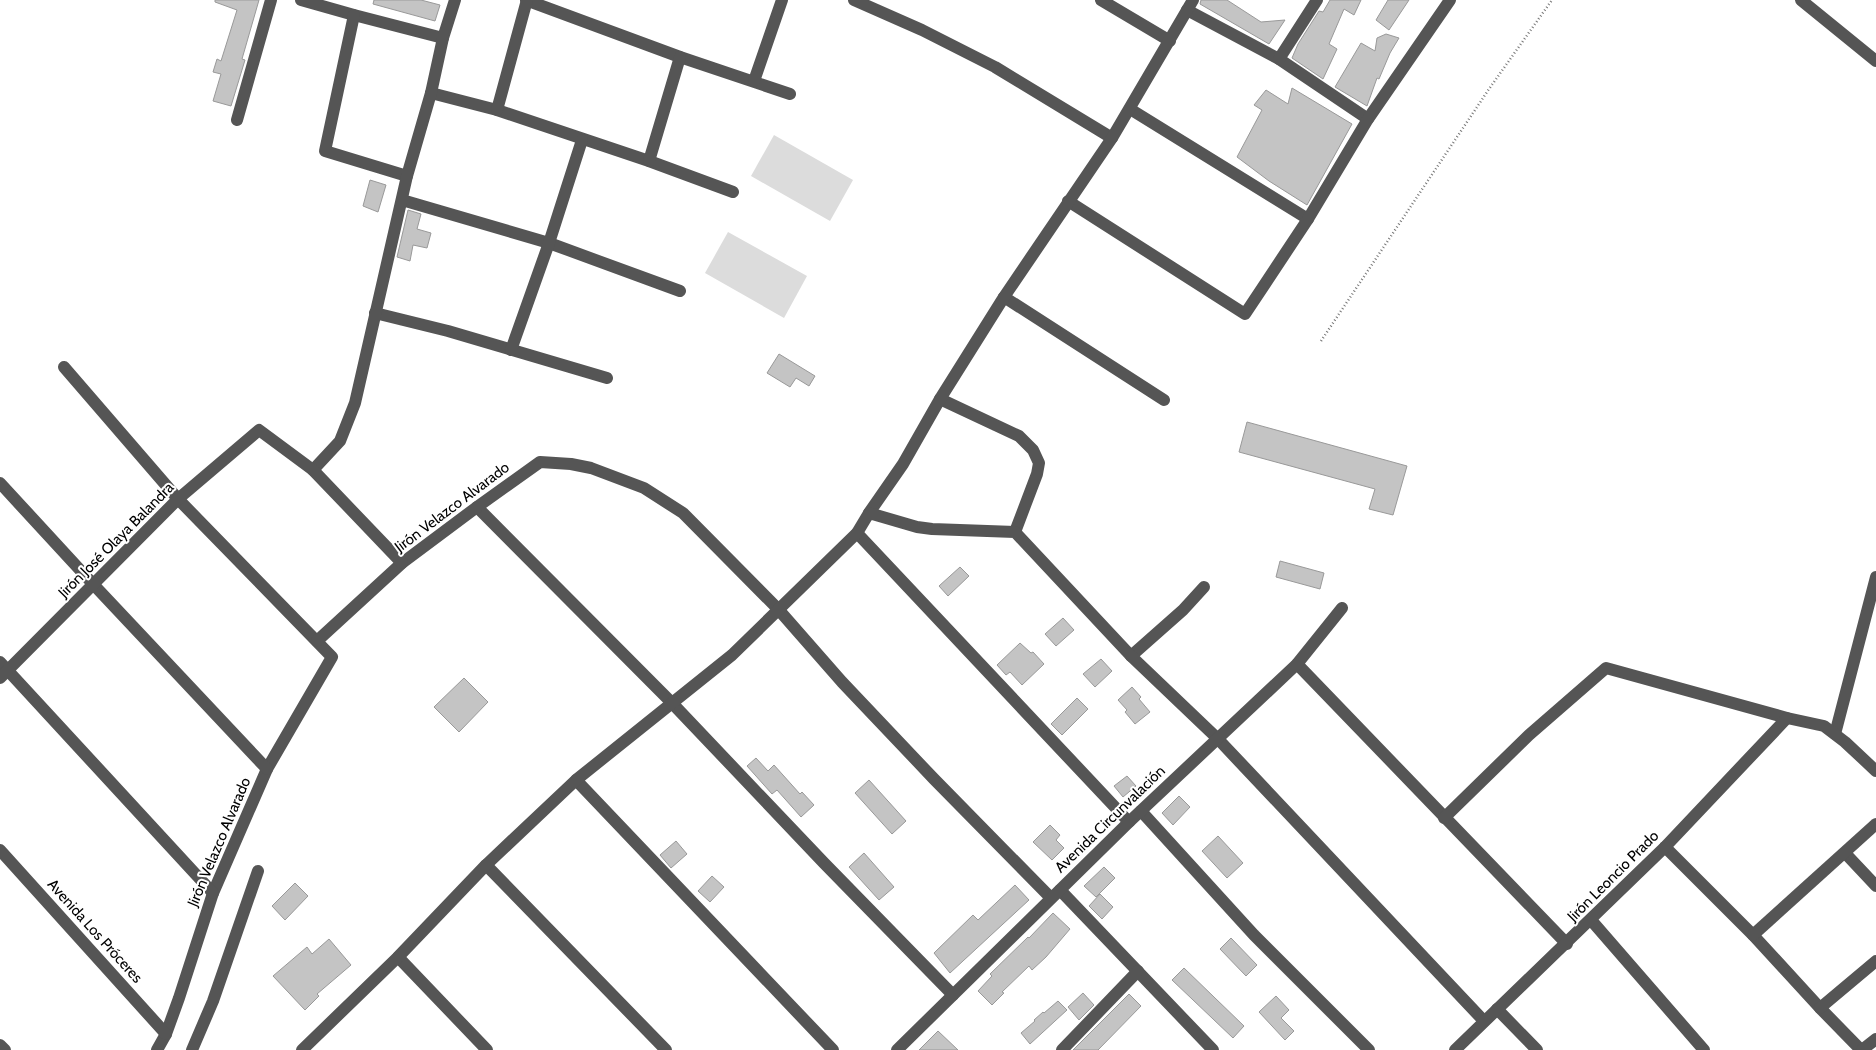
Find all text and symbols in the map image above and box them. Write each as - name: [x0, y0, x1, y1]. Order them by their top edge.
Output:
- street label: Jirón Velazco Alvarado: [390, 458, 513, 557]
- street label: Jirón José Olaya Balandra: [54, 478, 178, 602]
- street label: Avenida Circunvalación: [1051, 762, 1169, 876]
- street label: Jirón Velazco Alvarado: [183, 775, 254, 910]
- street label: Jirón Leoncio Prado: [1563, 827, 1662, 926]
- street label: Avenida Los Próceres: [44, 875, 146, 987]

